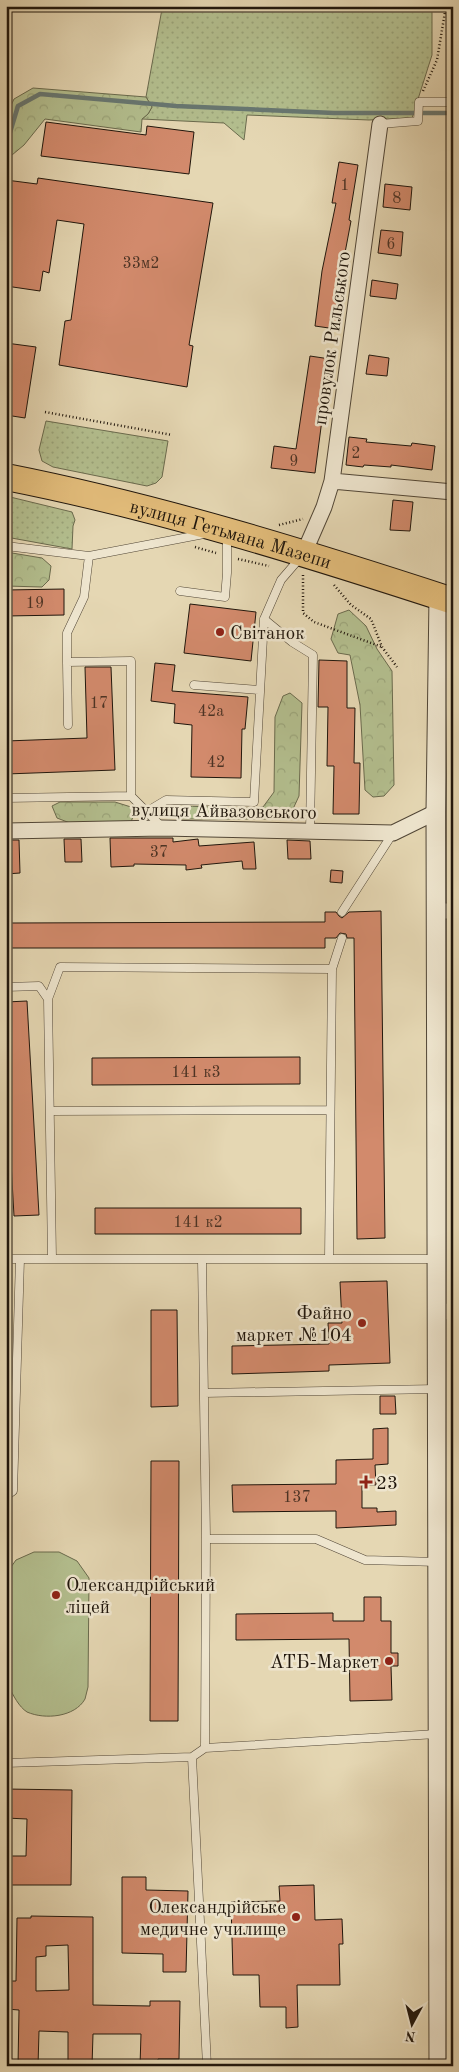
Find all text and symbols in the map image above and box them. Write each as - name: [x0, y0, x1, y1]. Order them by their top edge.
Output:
- house number: 1: [340, 178, 350, 194]
- house number: 8: [392, 191, 402, 207]
- house number: 6: [386, 237, 396, 253]
- street label: провулок Рильського: [312, 250, 355, 426]
- house number: 33м2: [122, 256, 160, 272]
- house number: 2: [351, 446, 361, 462]
- house number: 9: [289, 454, 299, 470]
- street label: вулиця Гетьмана Мазепи: [128, 498, 333, 574]
- house number: 19: [26, 596, 44, 612]
- place label: Світанок: [230, 625, 305, 644]
- marker: Світанок: [214, 626, 226, 638]
- house number: 17: [90, 696, 108, 712]
- house number: 42а: [198, 704, 224, 720]
- house number: 42: [207, 755, 225, 771]
- street label: вулиця Айвазовського: [131, 801, 317, 824]
- house number: 37: [150, 845, 168, 861]
- house number: 141 к3: [171, 1065, 221, 1081]
- house number: 141 к2: [173, 1215, 223, 1231]
- place label: Файно маркет №104: [236, 1305, 352, 1346]
- marker: Файно маркет №104: [356, 1317, 368, 1329]
- place label: 23: [376, 1475, 398, 1494]
- marker: 23: [360, 1476, 372, 1488]
- house number: 137: [283, 1490, 311, 1506]
- place label: Олександрійський ліцей: [66, 1577, 215, 1618]
- marker: Олександрійський ліцей: [50, 1589, 62, 1601]
- place label: АТБ-Маркет: [270, 1654, 379, 1673]
- marker: АТБ-Маркет: [383, 1655, 395, 1667]
- place label: Олександрійське медичне училище: [140, 1899, 286, 1940]
- marker: Олександрійське медичне училище: [290, 1911, 302, 1923]
- north arrow: [386, 2000, 436, 2050]
- text: N: [404, 2028, 417, 2044]

